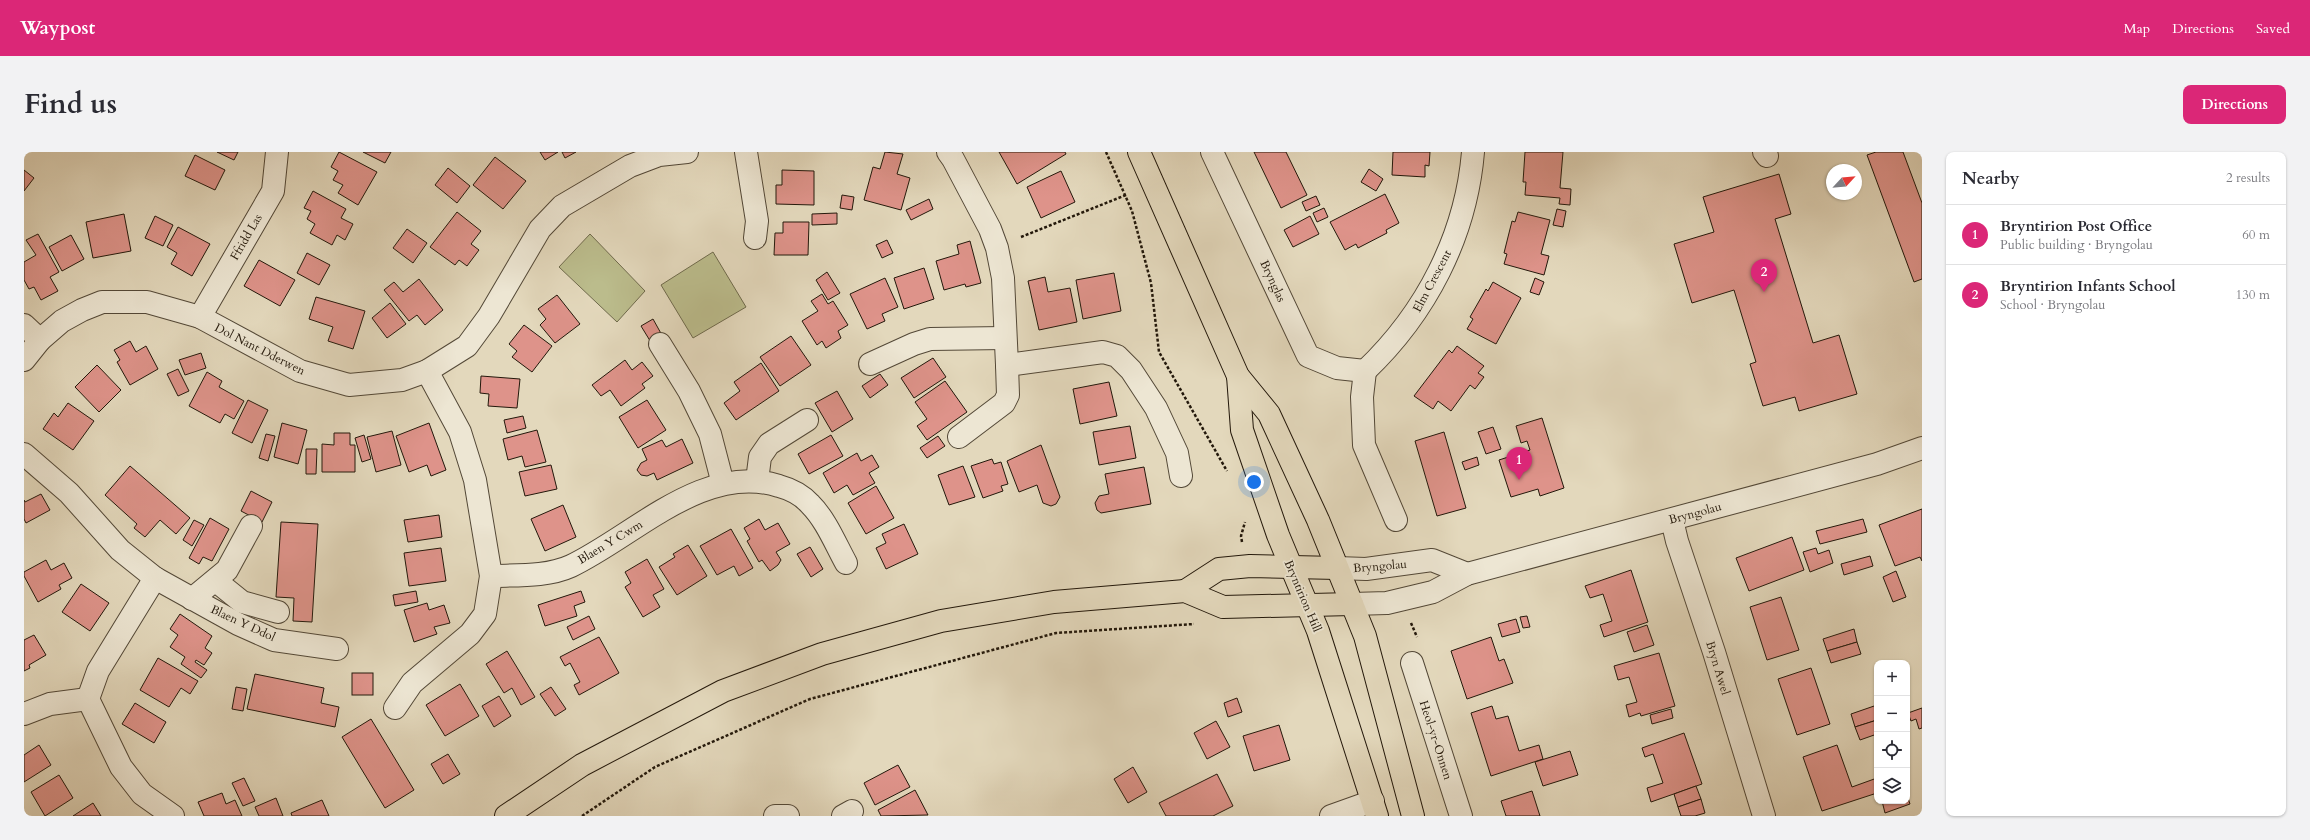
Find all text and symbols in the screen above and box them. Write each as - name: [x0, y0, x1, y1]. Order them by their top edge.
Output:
- text: Waypost: [20, 15, 95, 41]
- text: Map: [2124, 19, 2150, 38]
- text: Directions: [2172, 19, 2234, 38]
- text: Saved: [2256, 19, 2290, 38]
- text: Find us: [24, 85, 117, 123]
- button: Directions: [2183, 85, 2286, 124]
- north arrow: [1826, 164, 1862, 200]
- text: Nearby: [1962, 167, 2019, 190]
- text: 2 results: [2226, 169, 2270, 187]
- street label: Ffridd Las: [226, 211, 266, 263]
- text: Bryntirion Post Office: [2000, 216, 2152, 236]
- text: 1: [1972, 226, 1978, 244]
- text: 60 m: [2242, 226, 2270, 244]
- text: Public building · Bryngolau: [2000, 236, 2153, 254]
- street label: Elm Crescent: [1409, 247, 1455, 315]
- street label: Brynglas: [1256, 257, 1290, 305]
- pin: 2: [1751, 259, 1777, 292]
- text: Bryntirion Infants School: [2000, 276, 2176, 296]
- text: 2: [1972, 286, 1978, 304]
- text: 130 m: [2236, 286, 2270, 304]
- text: School · Bryngolau: [2000, 296, 2105, 314]
- street label: Dol Nant Dderwen: [212, 319, 308, 379]
- pin: 1: [1506, 447, 1532, 480]
- your location: [1244, 472, 1264, 492]
- street label: Bryngolau: [1667, 498, 1723, 528]
- street label: Blaen Y Cwm: [575, 516, 646, 568]
- street label: Bryngolau: [1353, 556, 1408, 576]
- street label: Bryntirion Hill: [1281, 558, 1325, 634]
- street label: Blaen Y Ddol: [208, 601, 278, 645]
- street label: Bryn Awel: [1702, 639, 1734, 697]
- map controls: [1874, 660, 1910, 804]
- button: +: [1874, 660, 1910, 696]
- button: −: [1874, 696, 1910, 732]
- street label: Heol-yr-Onnen: [1416, 698, 1456, 782]
- button: locate: [1874, 732, 1910, 768]
- button: layers: [1874, 768, 1910, 804]

